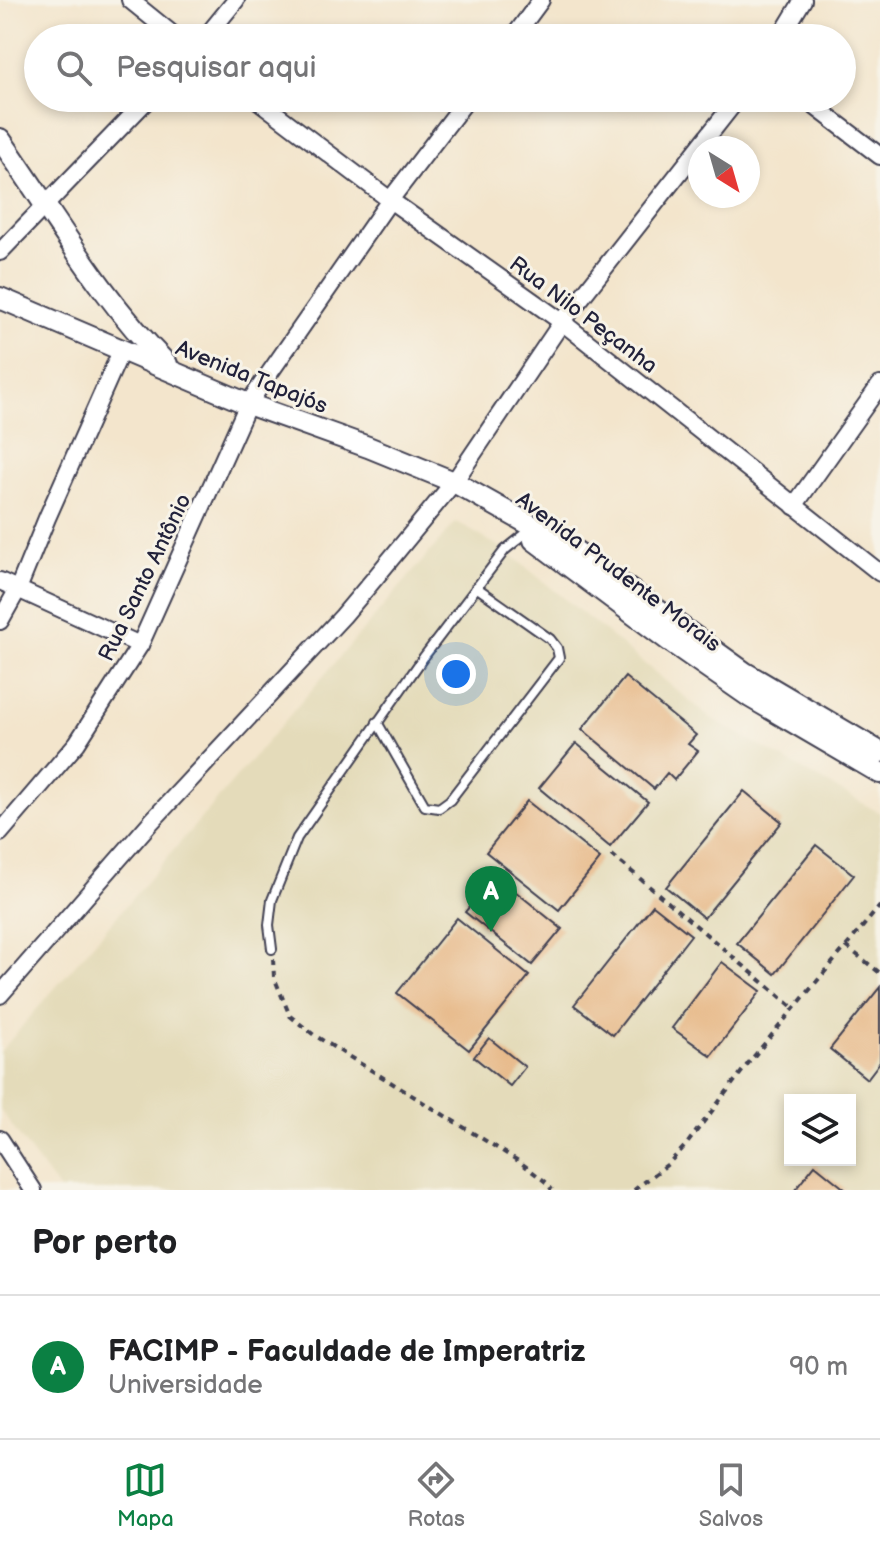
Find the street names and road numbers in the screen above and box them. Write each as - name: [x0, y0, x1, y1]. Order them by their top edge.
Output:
- street label: Rua Nilo Peçanha: [504, 251, 662, 380]
- street label: Avenida Tapajós: [172, 335, 331, 420]
- street label: Avenida Prudente Morais: [510, 486, 726, 658]
- street label: Rua Santo Antônio: [93, 490, 198, 666]

